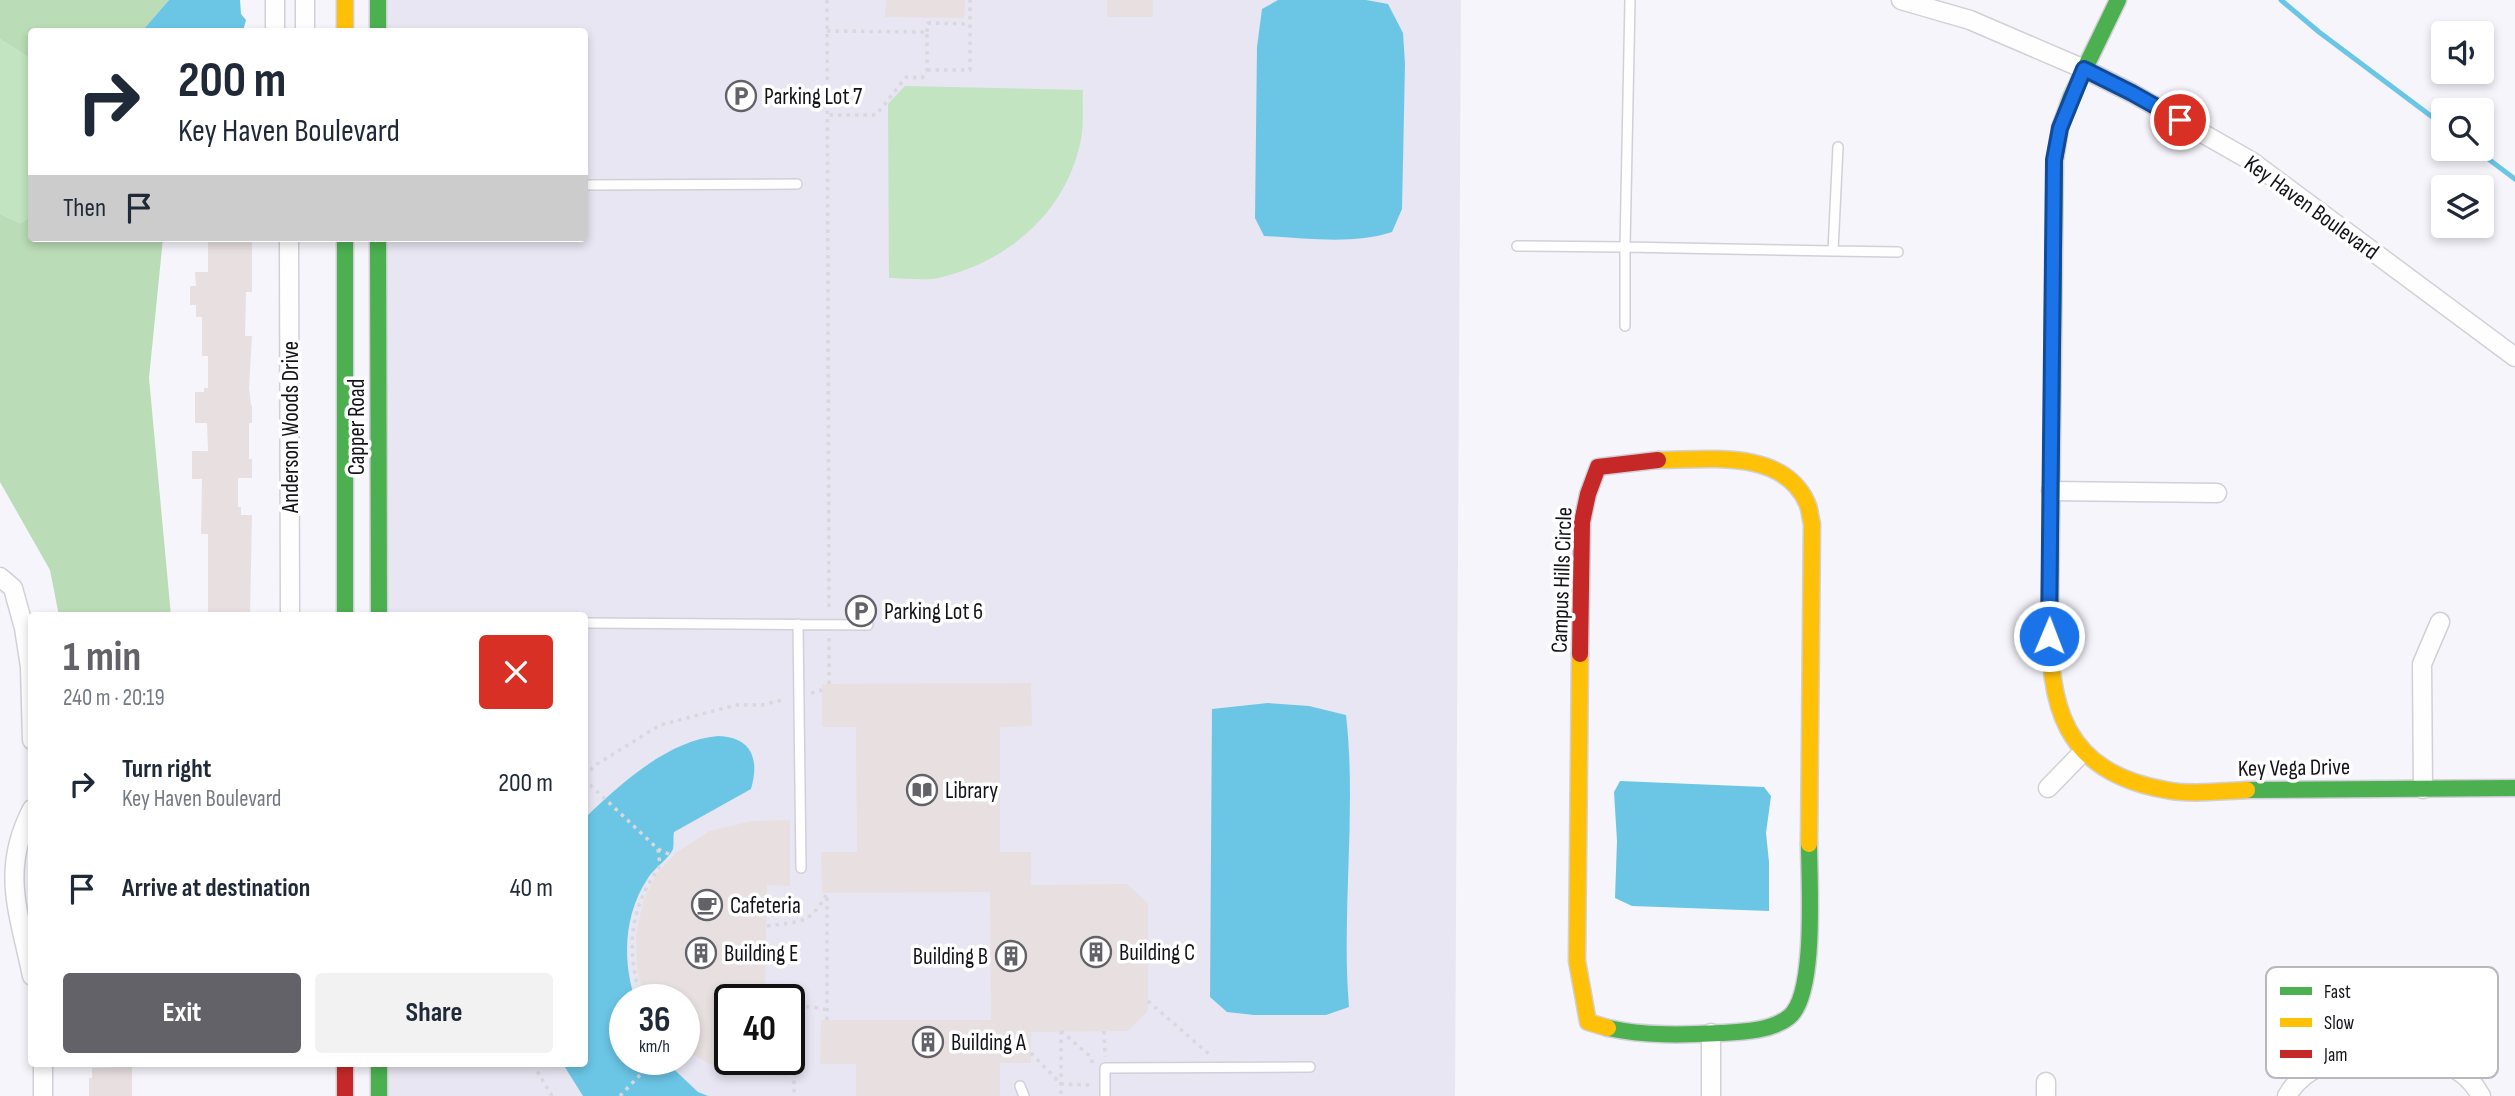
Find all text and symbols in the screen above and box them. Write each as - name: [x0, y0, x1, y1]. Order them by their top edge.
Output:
- map controls: [2431, 21, 2494, 238]
- button: sound: [2431, 21, 2494, 84]
- text: 200 m: [178, 52, 286, 111]
- icon: right: [63, 56, 154, 147]
- parking icon: Parking Lot 7: [724, 79, 758, 113]
- place label: Parking Lot 7: [764, 83, 862, 111]
- pin: [2150, 90, 2210, 150]
- button: search: [2431, 98, 2494, 161]
- icon: arrive: [2161, 101, 2199, 139]
- text: Key Haven Boulevard: [178, 112, 400, 151]
- street label: Key Haven Boulevard: [2239, 150, 2384, 266]
- button: layers: [2431, 175, 2494, 238]
- icon: arrive: [120, 189, 158, 227]
- text: Then: [63, 193, 106, 224]
- street label: Anderson Woods Drive: [277, 341, 305, 514]
- street label: Capper Road: [343, 379, 371, 475]
- street label: Campus Hills Circle: [1545, 506, 1579, 654]
- parking icon: Parking Lot 6: [844, 594, 878, 628]
- place label: Parking Lot 6: [884, 598, 983, 626]
- position arrow: [2012, 599, 2086, 673]
- text: 1 min: [63, 632, 141, 683]
- button: close: [479, 635, 553, 709]
- text: 240 m · 20:19: [63, 684, 165, 712]
- street label: Key Vega Drive: [2238, 753, 2350, 783]
- text: Turn right: [122, 754, 211, 785]
- icon: right: [63, 765, 101, 803]
- text: 200 m: [498, 768, 553, 799]
- library icon: Library: [905, 773, 939, 807]
- place label: Library: [945, 777, 998, 805]
- text: Key Haven Boulevard: [122, 785, 281, 813]
- icon: arrive: [63, 870, 101, 908]
- text: Arrive at destination: [122, 873, 310, 904]
- text: 40 m: [510, 873, 553, 904]
- cafe icon: Cafeteria: [690, 888, 724, 922]
- place label: Cafeteria: [730, 892, 801, 920]
- building icon: Building C: [1079, 935, 1113, 969]
- building icon: Building E: [684, 936, 718, 970]
- building icon: Building B: [994, 939, 1028, 973]
- place label: Building C: [1119, 939, 1195, 967]
- place label: Building E: [724, 940, 798, 968]
- place label: Building B: [913, 943, 988, 971]
- legend: [2266, 967, 2498, 1078]
- button: Exit: [63, 973, 301, 1053]
- button: Share: [315, 973, 553, 1053]
- text: Fast: [2324, 981, 2351, 1004]
- speed limit sign: 40: [714, 984, 805, 1075]
- text: 36: [638, 999, 671, 1042]
- text: Slow: [2324, 1012, 2354, 1035]
- building icon: Building A: [911, 1025, 945, 1059]
- place label: Building A: [951, 1029, 1026, 1057]
- text: km/h: [639, 1036, 670, 1057]
- text: Jam: [2323, 1044, 2347, 1067]

